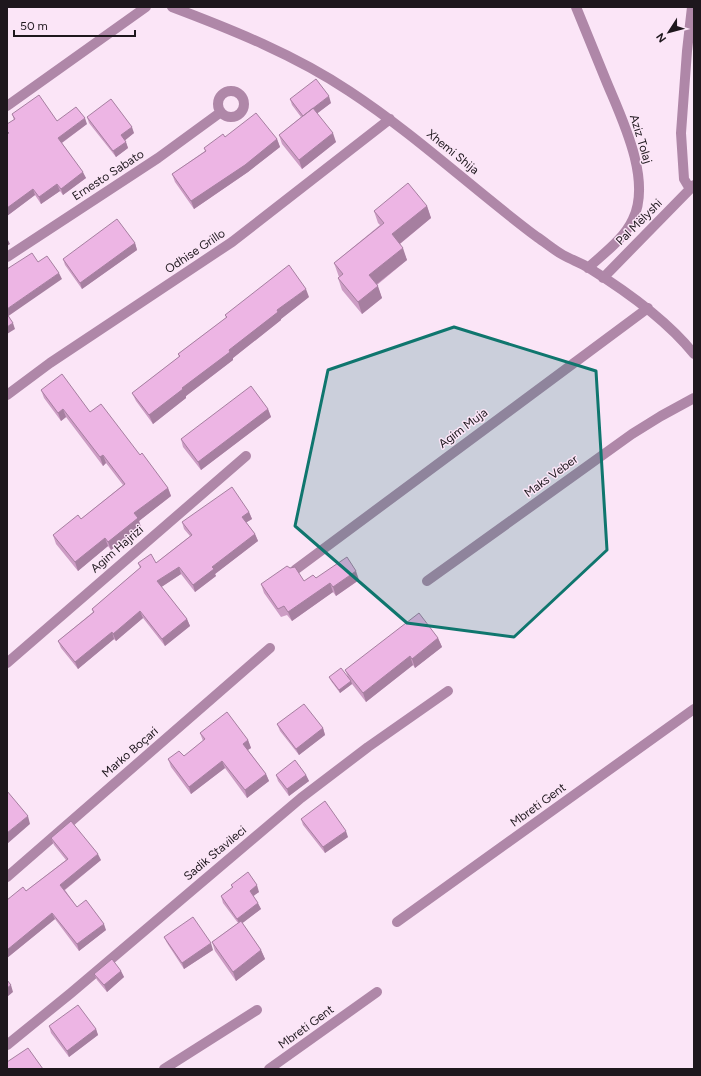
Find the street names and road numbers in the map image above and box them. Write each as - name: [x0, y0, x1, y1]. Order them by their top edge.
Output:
- street label: Aziz Tolaj: [627, 113, 655, 165]
- street label: Xhemi Shija: [424, 127, 482, 177]
- street label: Ernesto Sabato: [70, 147, 146, 203]
- street label: Pal Mëlyshi: [613, 196, 665, 248]
- street label: Odhise Grillo: [162, 226, 228, 276]
- street label: Agim Muja: [436, 405, 490, 451]
- street label: Maks Veber: [522, 452, 580, 500]
- street label: Agim Hajrizi: [88, 522, 146, 576]
- street label: Marko Boçari: [99, 724, 161, 780]
- street label: Mbreti Gent: [508, 780, 569, 830]
- street label: Sadik Stavileci: [181, 823, 249, 883]
- street label: Mbreti Gent: [276, 1002, 337, 1052]

